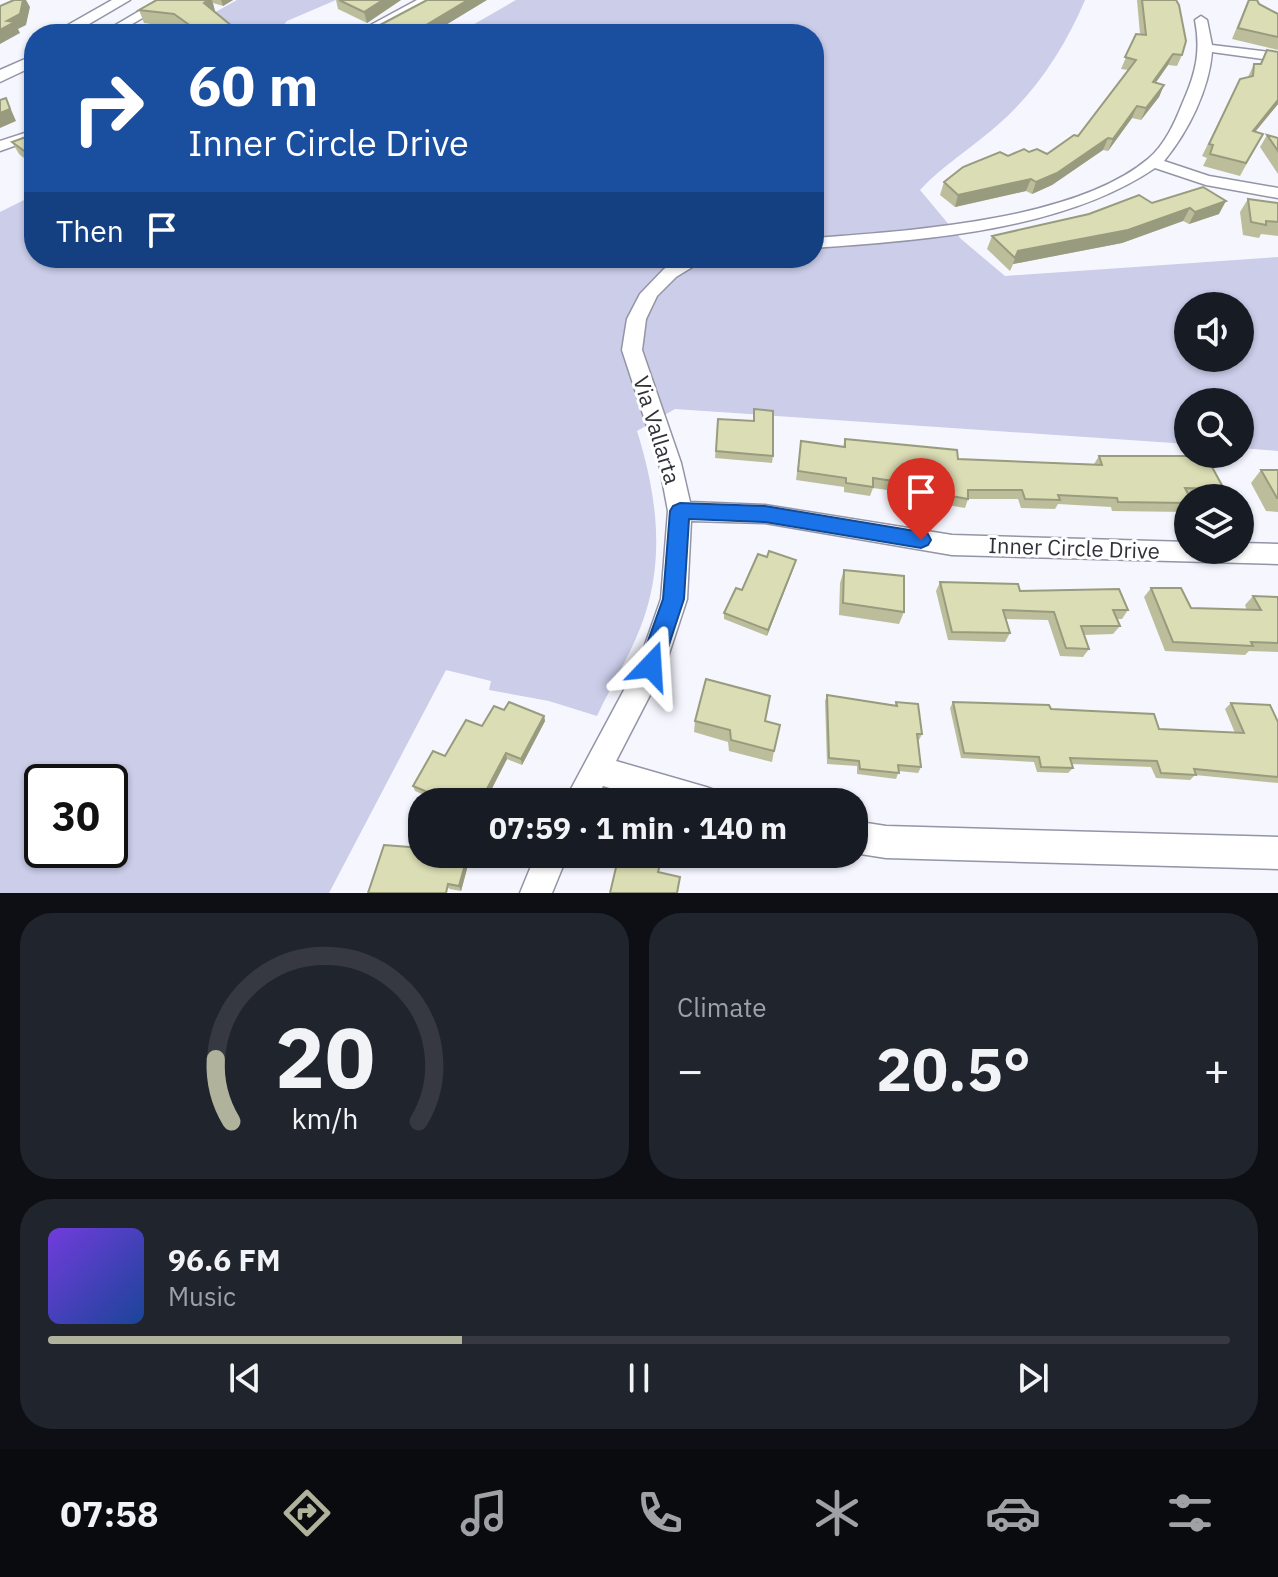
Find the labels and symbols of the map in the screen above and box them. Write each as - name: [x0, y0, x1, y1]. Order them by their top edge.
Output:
- street label: Via Vallarta: [627, 372, 688, 488]
- pin: [887, 458, 955, 540]
- street label: Inner Circle Drive: [988, 530, 1160, 565]
- position arrow: [609, 624, 693, 708]
- speed limit sign: 30: [24, 764, 128, 868]

